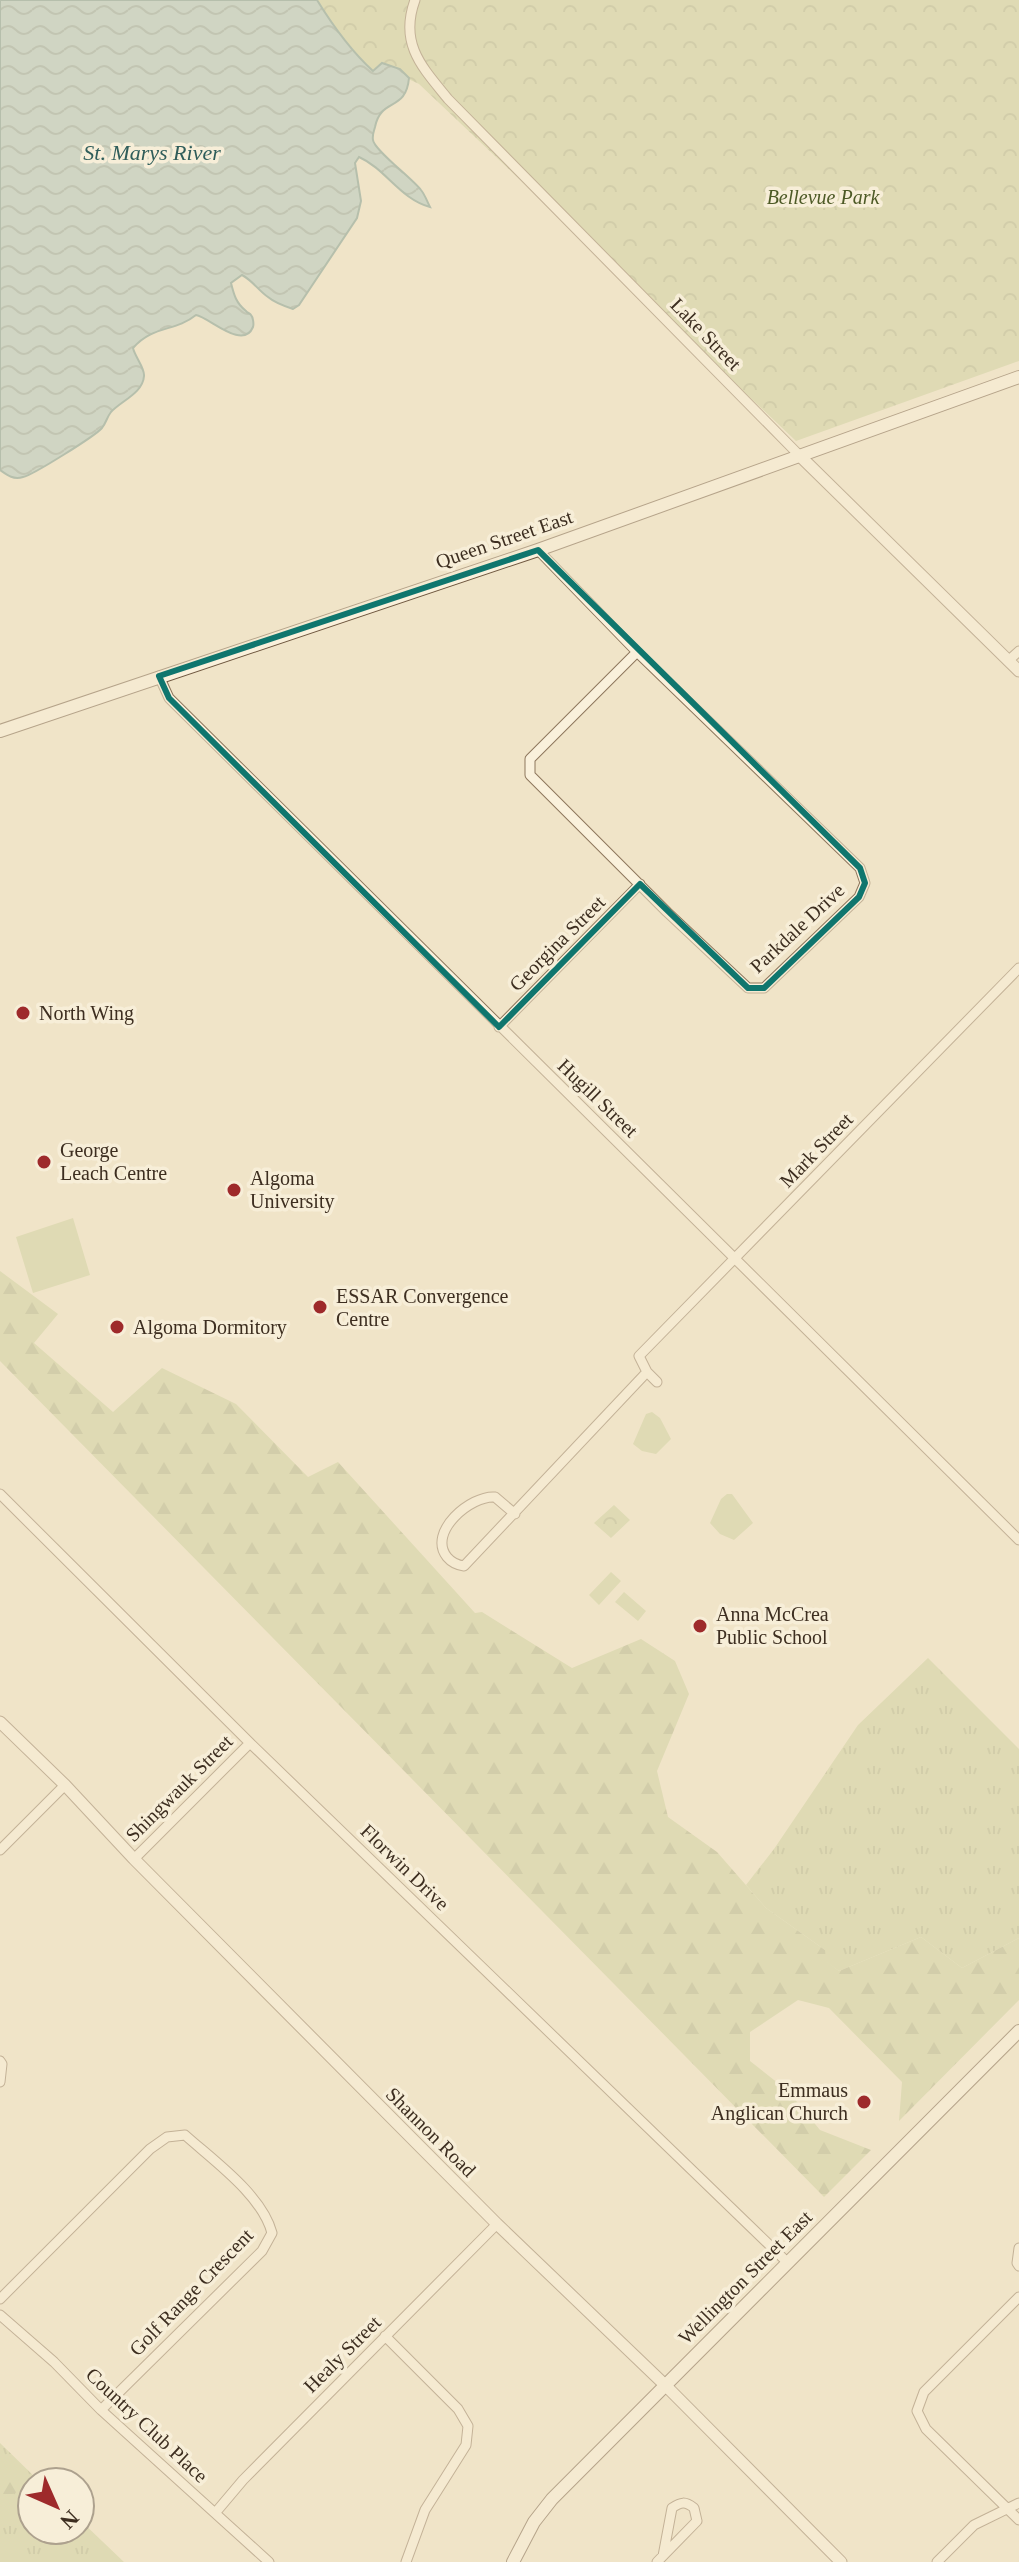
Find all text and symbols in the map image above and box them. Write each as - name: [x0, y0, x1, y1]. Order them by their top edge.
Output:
- water label: St. Marys River: [83, 140, 221, 165]
- park label: Bellevue Park: [767, 186, 880, 208]
- street label: Lake Street: [666, 293, 746, 375]
- street label: Queen Street East: [433, 505, 576, 573]
- street label: Parkdale Drive: [745, 879, 849, 977]
- street label: Georgina Street: [505, 890, 610, 996]
- place label: North Wing: [39, 1002, 134, 1025]
- marker: North Wing: [14, 1004, 32, 1022]
- street label: Hugill Street: [553, 1054, 643, 1143]
- street label: Mark Street: [775, 1108, 857, 1192]
- place label: George Leach Centre: [60, 1139, 167, 1184]
- marker: George Leach Centre: [35, 1153, 53, 1171]
- place label: Algoma University: [250, 1167, 334, 1213]
- marker: Algoma University: [225, 1181, 243, 1199]
- place label: ESSAR Convergence Centre: [336, 1285, 509, 1330]
- marker: ESSAR Convergence Centre: [311, 1298, 329, 1316]
- place label: Algoma Dormitory: [133, 1316, 287, 1339]
- marker: Algoma Dormitory: [108, 1318, 126, 1336]
- place label: Anna McCrea Public School: [716, 1603, 829, 1648]
- marker: Anna McCrea Public School: [691, 1617, 709, 1635]
- street label: Shingwauk Street: [121, 1730, 238, 1847]
- street label: Florwin Drive: [356, 1820, 454, 1915]
- place label: Emmaus Anglican Church: [711, 2079, 848, 2125]
- street label: Shannon Road: [382, 2083, 480, 2181]
- marker: Emmaus Anglican Church: [855, 2093, 873, 2111]
- street label: Wellington Street East: [674, 2205, 817, 2349]
- street label: Golf Range Crescent: [125, 2224, 258, 2361]
- street label: Healy Street: [299, 2311, 386, 2398]
- street label: Country Club Place: [81, 2363, 212, 2488]
- north arrow: [16, 2466, 96, 2546]
- text: N: [55, 2505, 84, 2534]

